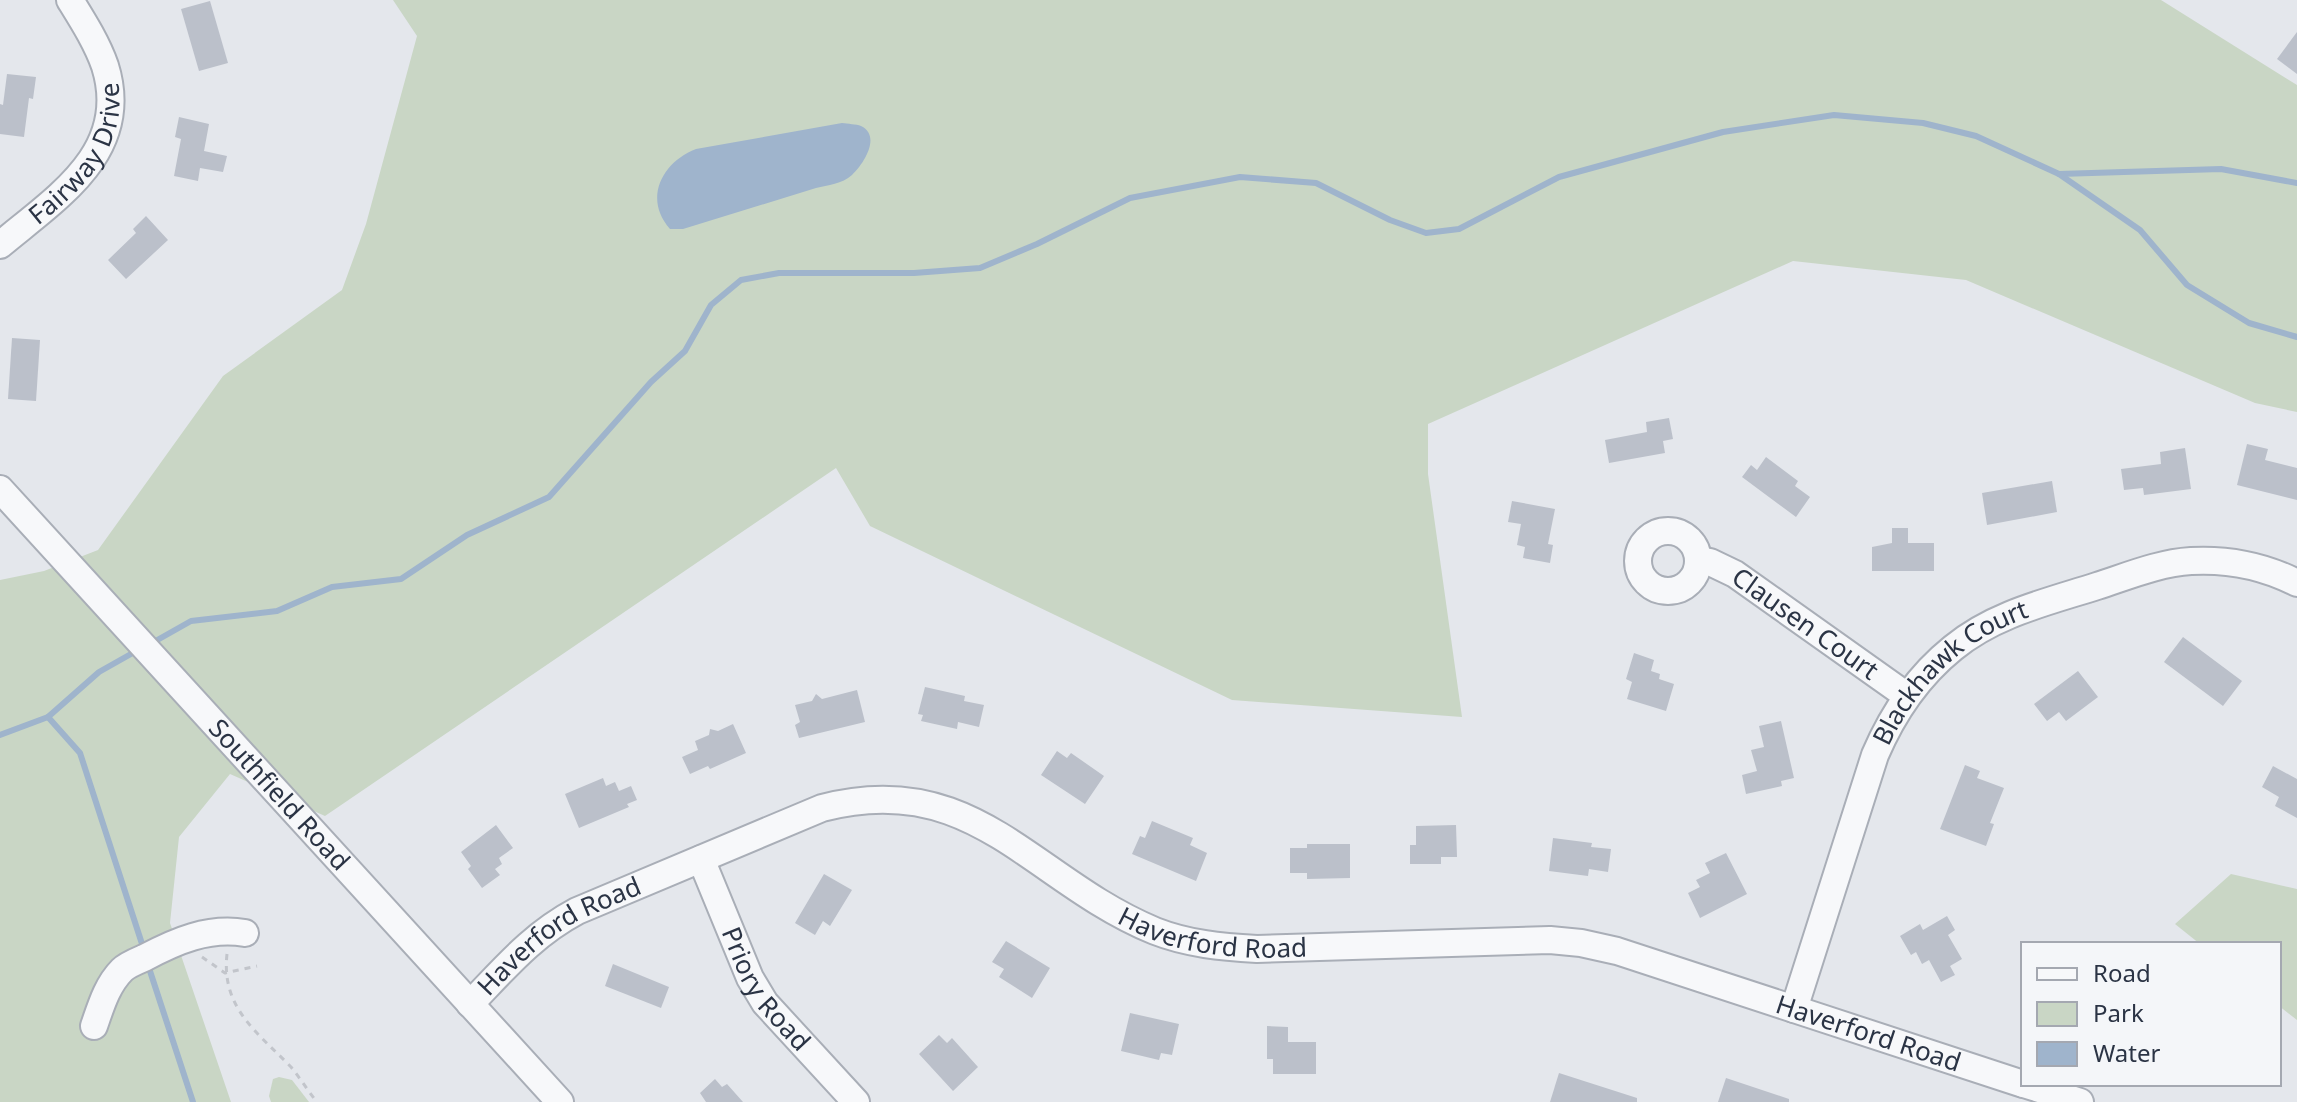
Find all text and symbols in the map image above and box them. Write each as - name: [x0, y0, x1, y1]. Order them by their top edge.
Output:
- street label: Fairway Drive: [20, 81, 128, 232]
- street label: Clausen Court: [1725, 559, 1886, 687]
- street label: Blackhawk Court: [1863, 591, 2033, 751]
- street label: Southfield Road: [201, 710, 359, 878]
- street label: Haverford Road: [469, 867, 646, 1003]
- street label: Haverford Road: [1112, 898, 1308, 966]
- street label: Priory Road: [714, 921, 819, 1058]
- legend: [2021, 942, 2281, 1086]
- text: Road: [2093, 956, 2151, 989]
- street label: Haverford Road: [1772, 985, 1966, 1080]
- text: Park: [2093, 996, 2144, 1029]
- text: Water: [2093, 1036, 2161, 1069]

